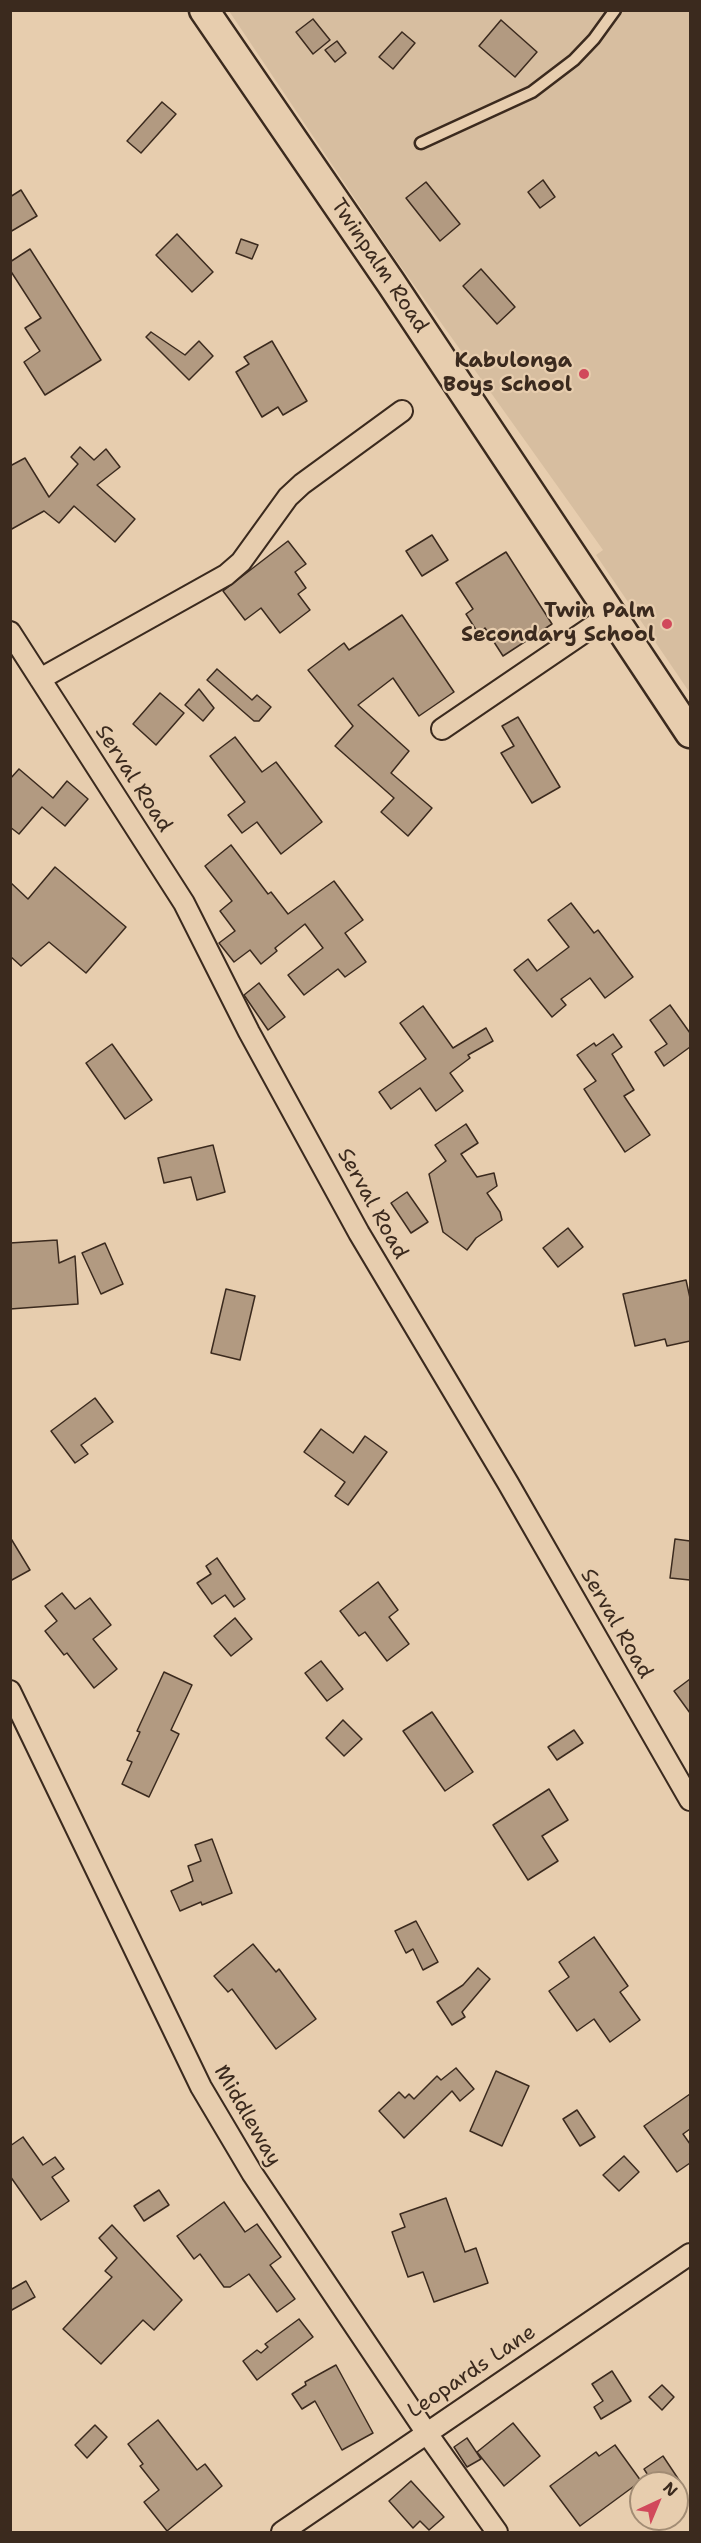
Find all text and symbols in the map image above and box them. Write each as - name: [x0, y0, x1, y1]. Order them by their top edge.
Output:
- street label: Twinpalm Road: [325, 194, 433, 338]
- place label: Kabulonga Boys School: [443, 349, 572, 399]
- marker: Kabulonga Boys School: [577, 367, 591, 381]
- place label: Twin Palm Secondary School: [461, 599, 655, 649]
- marker: Twin Palm Secondary School: [660, 617, 674, 631]
- street label: Serval Road: [89, 721, 177, 837]
- street label: Serval Road: [331, 1144, 413, 1264]
- street label: Serval Road: [574, 1565, 658, 1683]
- street label: Middleway: [208, 2061, 286, 2171]
- street label: Leopards Lane: [403, 2320, 541, 2424]
- north arrow: [629, 2471, 689, 2531]
- text: N: [659, 2477, 682, 2501]

